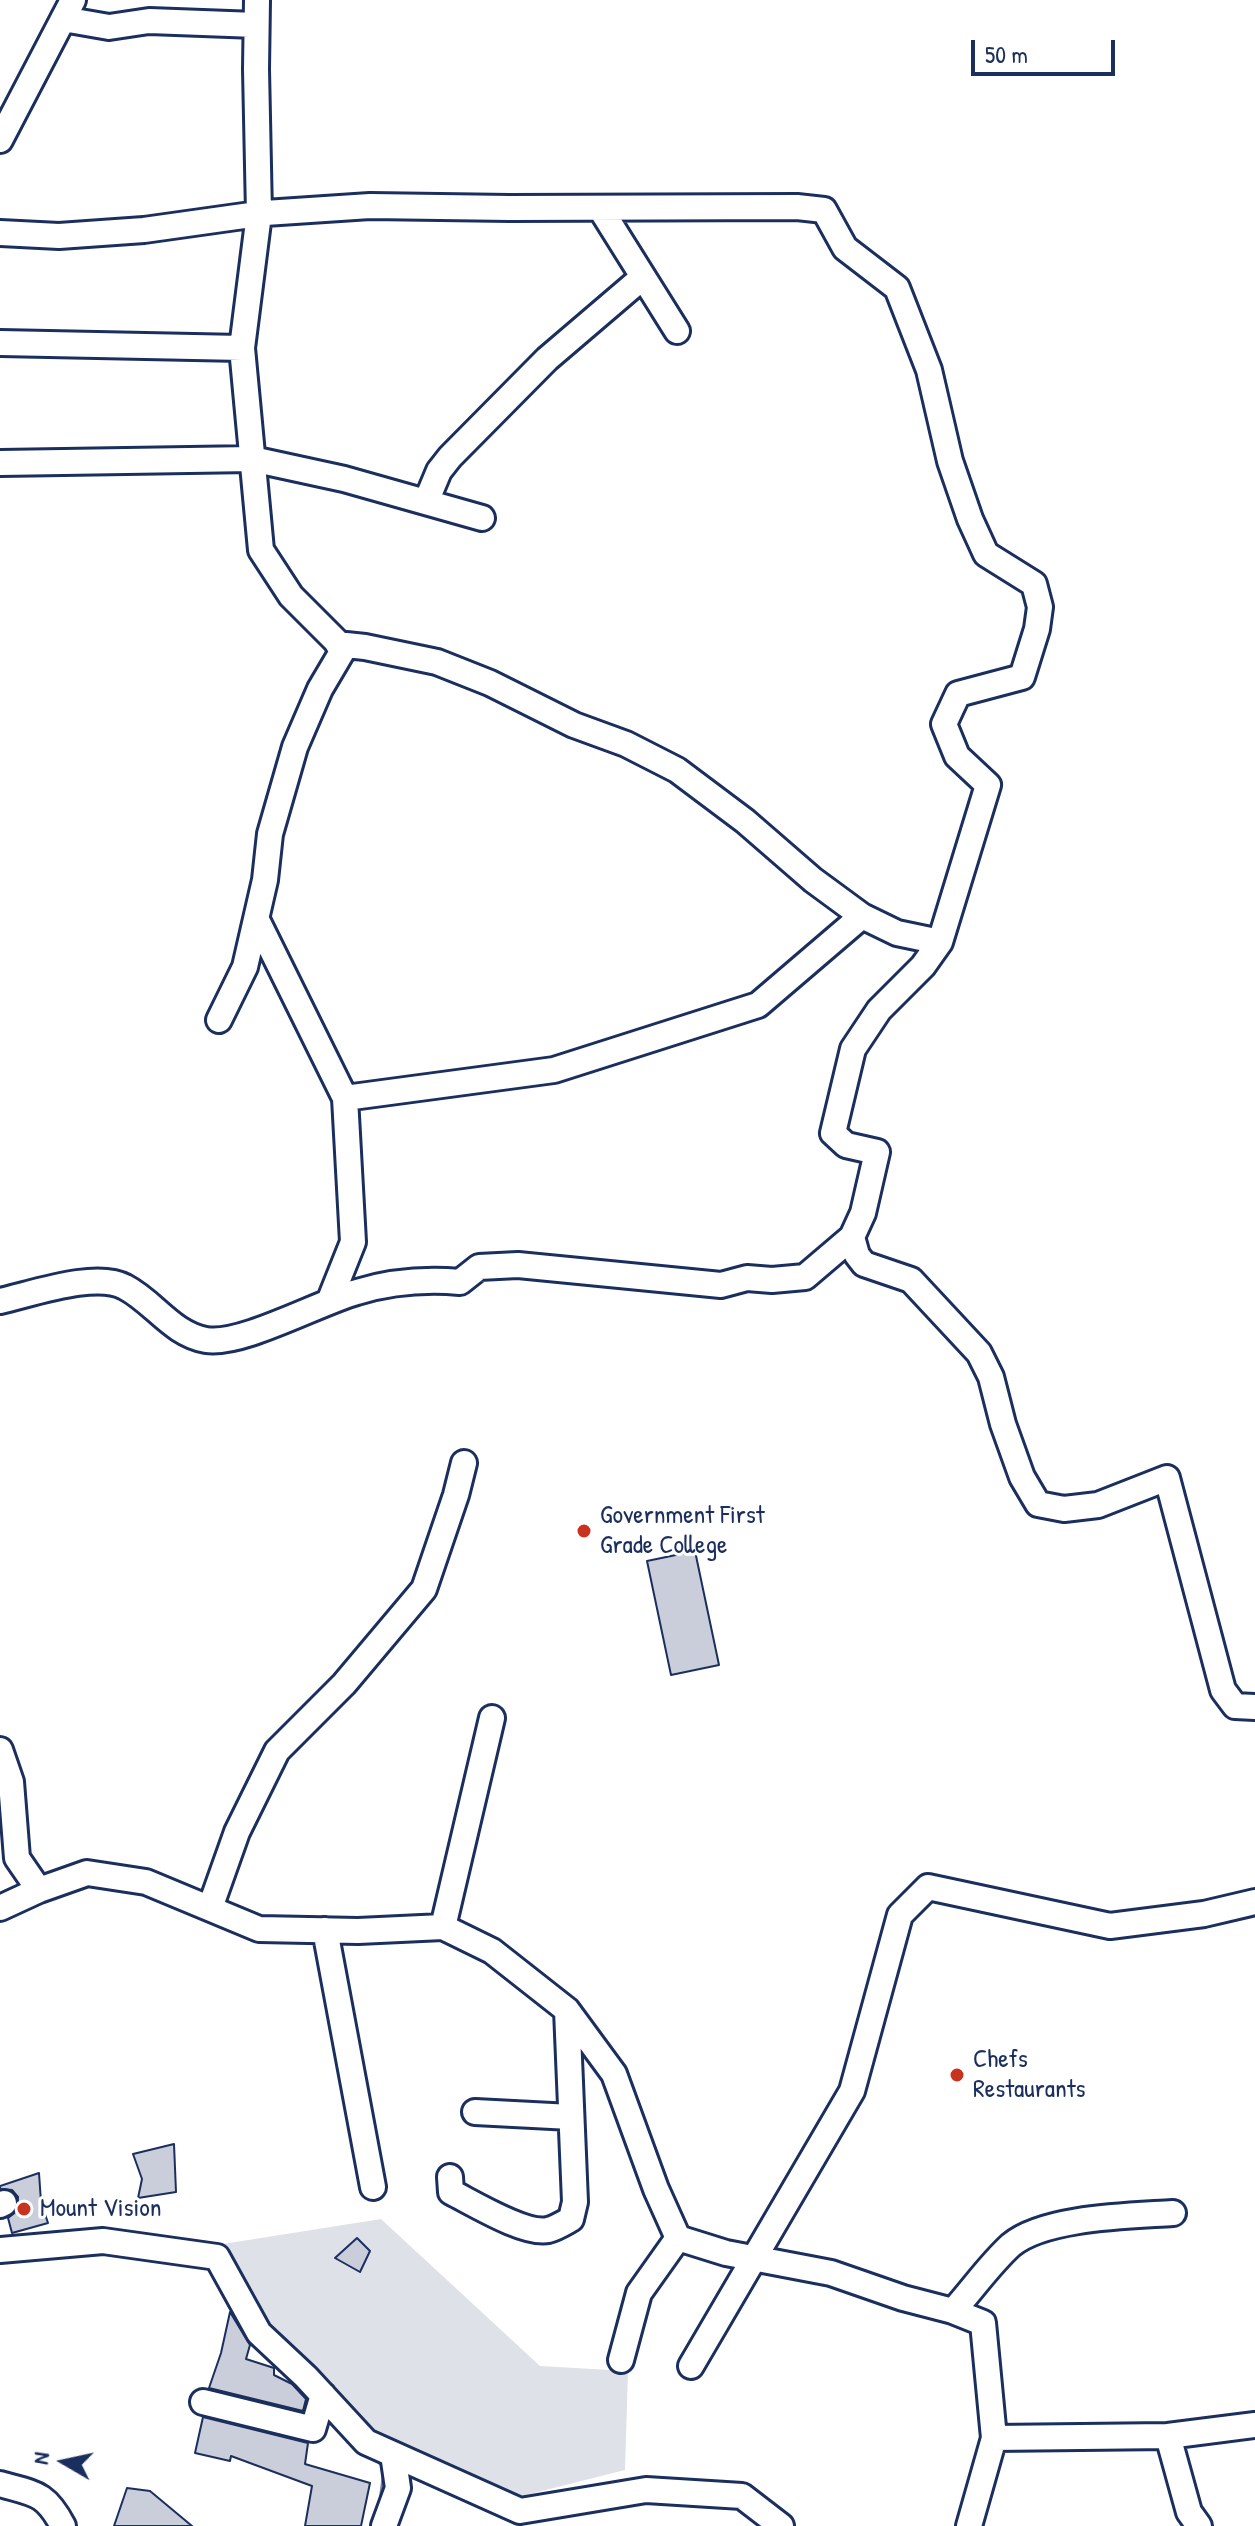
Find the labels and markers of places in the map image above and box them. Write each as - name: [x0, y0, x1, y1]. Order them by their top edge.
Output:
- place label: Government First Grade College: [600, 1500, 765, 1562]
- marker: Government First Grade College: [575, 1522, 593, 1540]
- place label: Chefs Restaurants: [973, 2044, 1086, 2106]
- marker: Chefs Restaurants: [948, 2066, 966, 2084]
- place label: Mount Vision: [40, 2193, 162, 2225]
- marker: Mount Vision: [15, 2200, 33, 2218]

